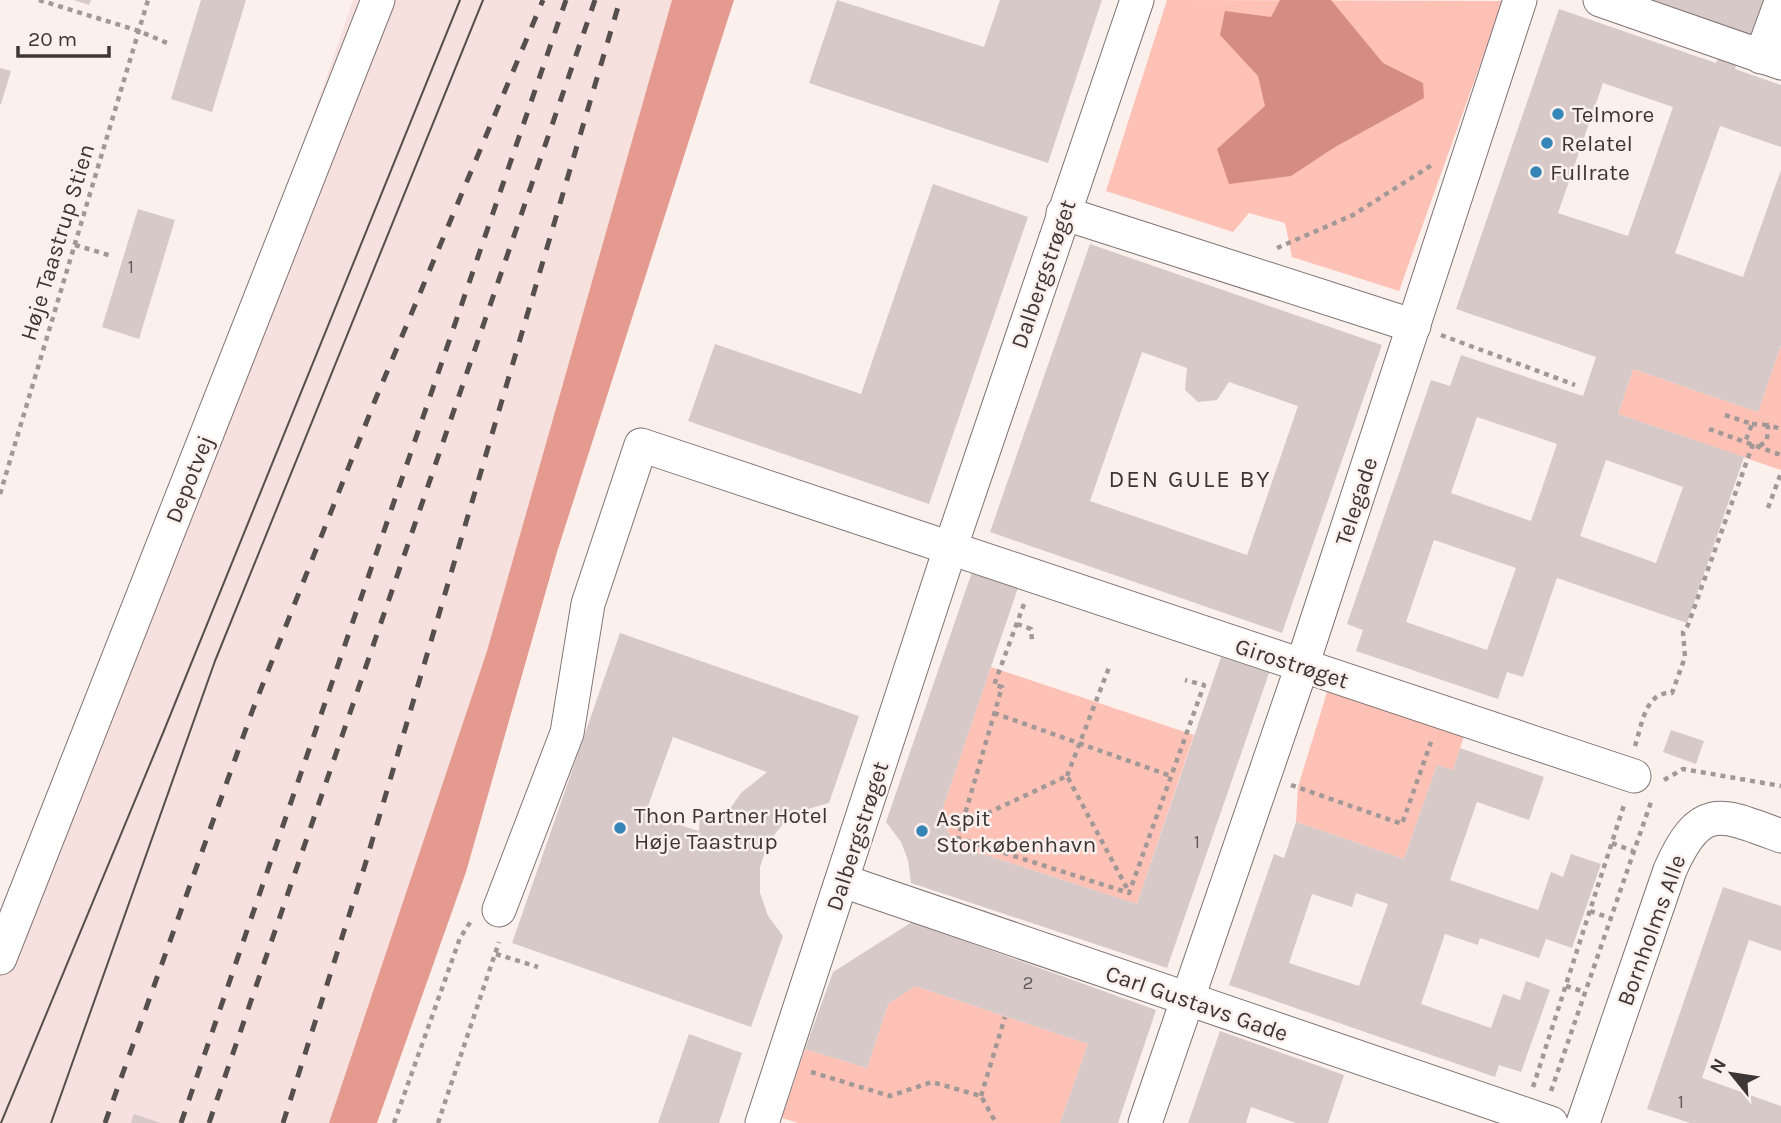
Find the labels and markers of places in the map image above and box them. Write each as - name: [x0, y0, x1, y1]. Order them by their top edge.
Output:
- place label: Telmore: [1572, 101, 1654, 128]
- marker: Telmore: [1550, 106, 1566, 122]
- place label: Relatel: [1561, 130, 1633, 157]
- marker: Relatel: [1539, 135, 1555, 151]
- place label: Fullrate: [1550, 159, 1630, 186]
- marker: Fullrate: [1528, 164, 1544, 180]
- place label: Thon Partner Hotel Høje Taastrup: [634, 802, 828, 855]
- place label: Aspit Storkøbenhavn: [936, 805, 1096, 858]
- marker: Thon Partner Hotel Høje Taastrup: [612, 820, 628, 836]
- marker: Aspit Storkøbenhavn: [914, 823, 930, 839]

